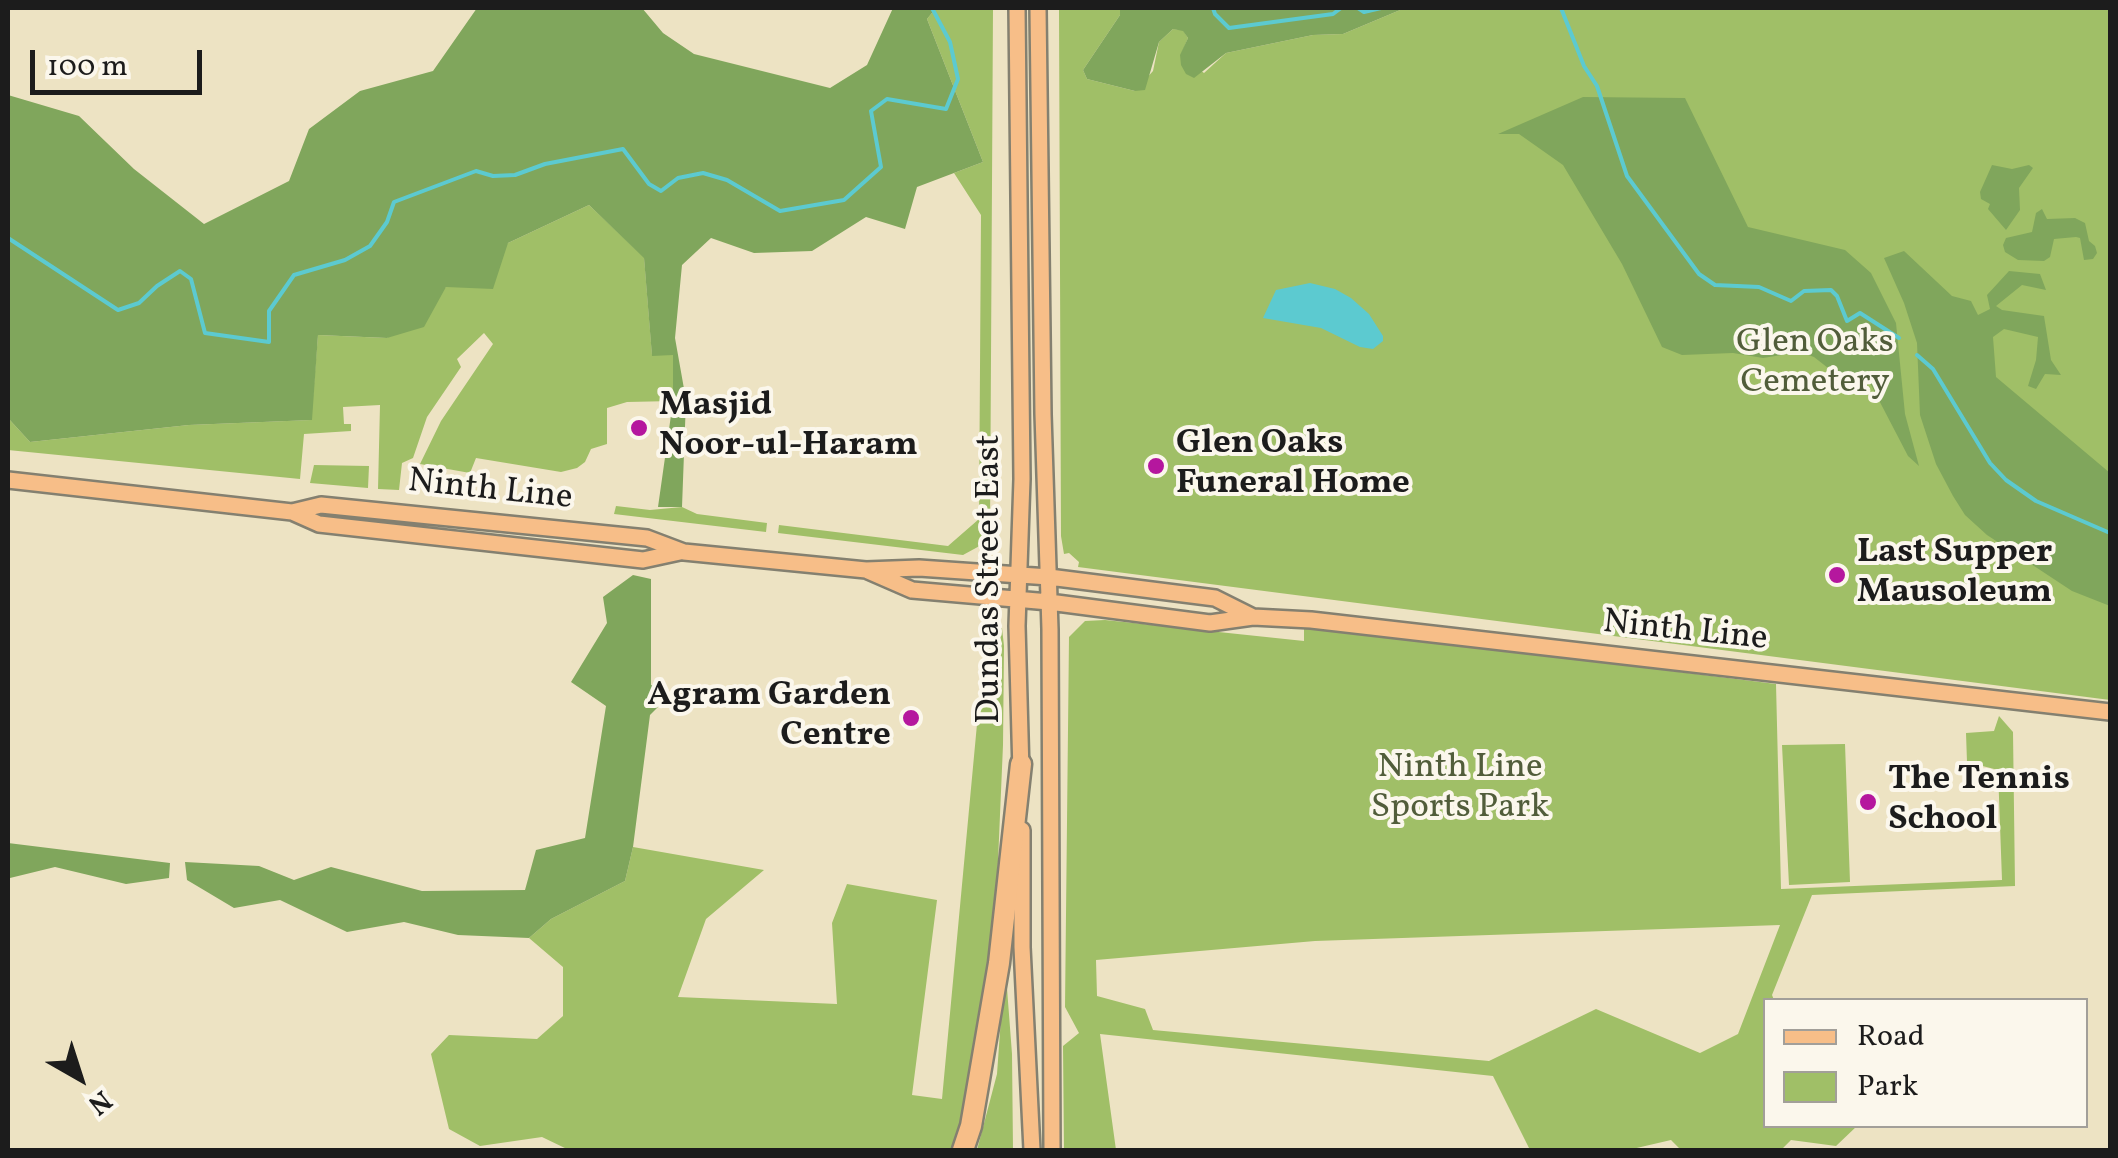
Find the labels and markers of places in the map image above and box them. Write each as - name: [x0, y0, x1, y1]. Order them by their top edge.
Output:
- place label: Masjid Noor-ul-Haram: [659, 387, 918, 469]
- marker: Masjid Noor-ul-Haram: [628, 417, 650, 439]
- place label: Glen Oaks Funeral Home: [1176, 425, 1410, 507]
- marker: Glen Oaks Funeral Home: [1145, 455, 1167, 477]
- place label: Last Supper Mausoleum: [1857, 534, 2052, 616]
- marker: Last Supper Mausoleum: [1826, 564, 1848, 586]
- place label: Agram Garden Centre: [647, 677, 891, 759]
- marker: Agram Garden Centre: [900, 707, 922, 729]
- place label: The Tennis School: [1888, 761, 2070, 843]
- marker: The Tennis School: [1857, 791, 1879, 813]

